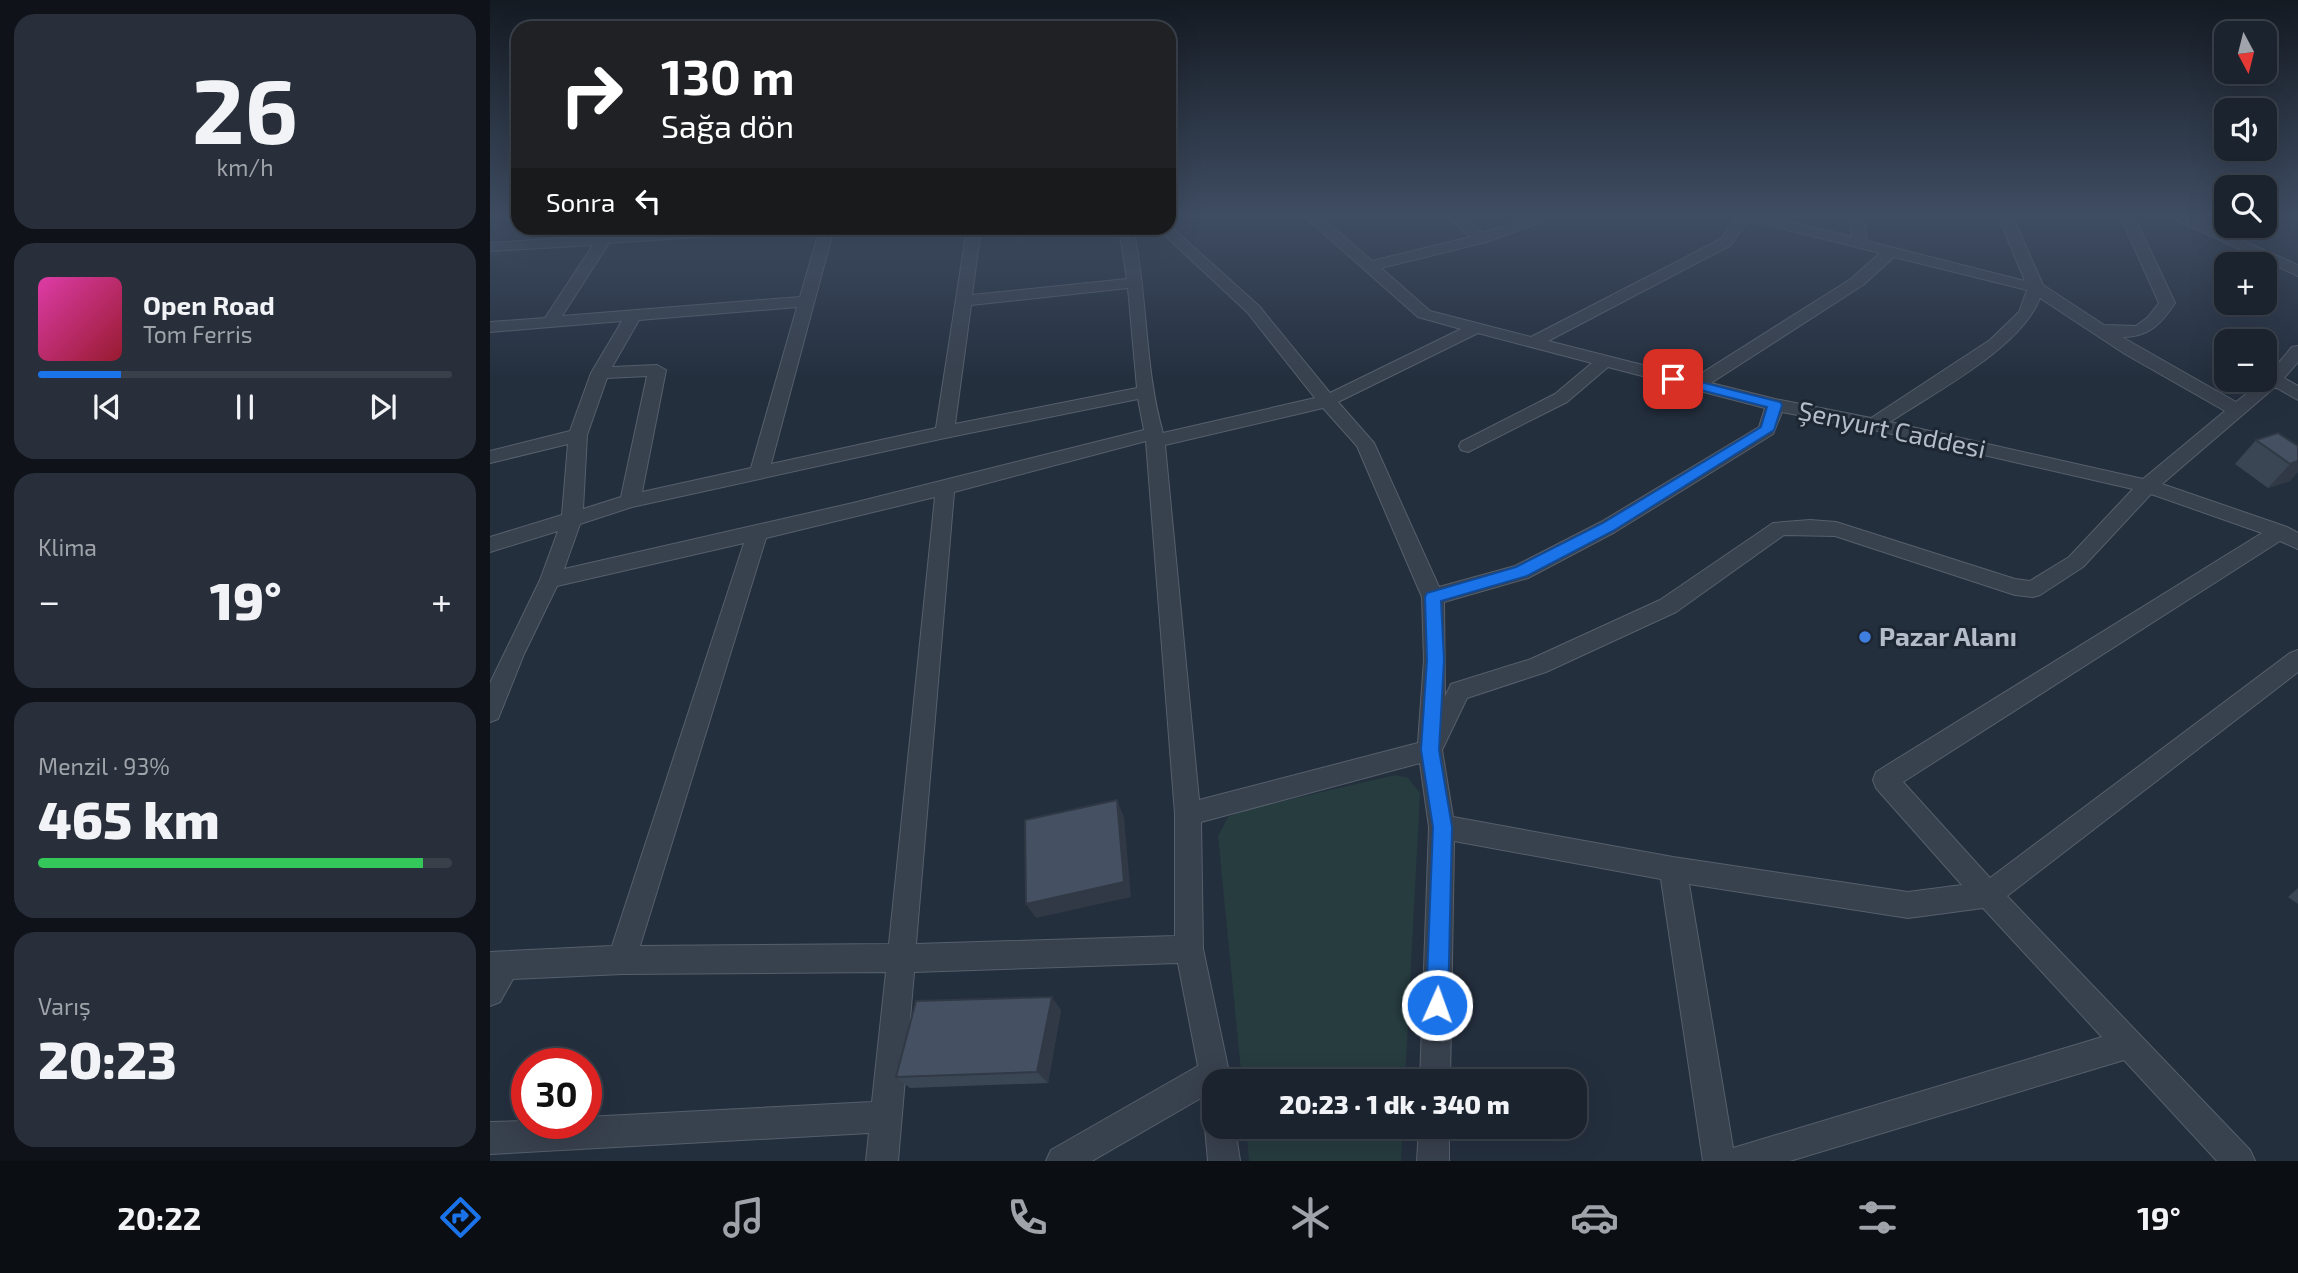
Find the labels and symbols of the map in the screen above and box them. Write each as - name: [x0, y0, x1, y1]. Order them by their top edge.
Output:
- north arrow: [2214, 21, 2277, 84]
- pin: [1643, 349, 1703, 409]
- street label: Şenyurt Caddesi: [1795, 394, 1989, 465]
- place label: Pazar Alanı: [1879, 620, 2017, 651]
- marker: Pazar Alanı: [1857, 629, 1873, 645]
- position arrow: [1400, 968, 1474, 1042]
- speed limit sign: 30: [511, 1048, 602, 1139]

